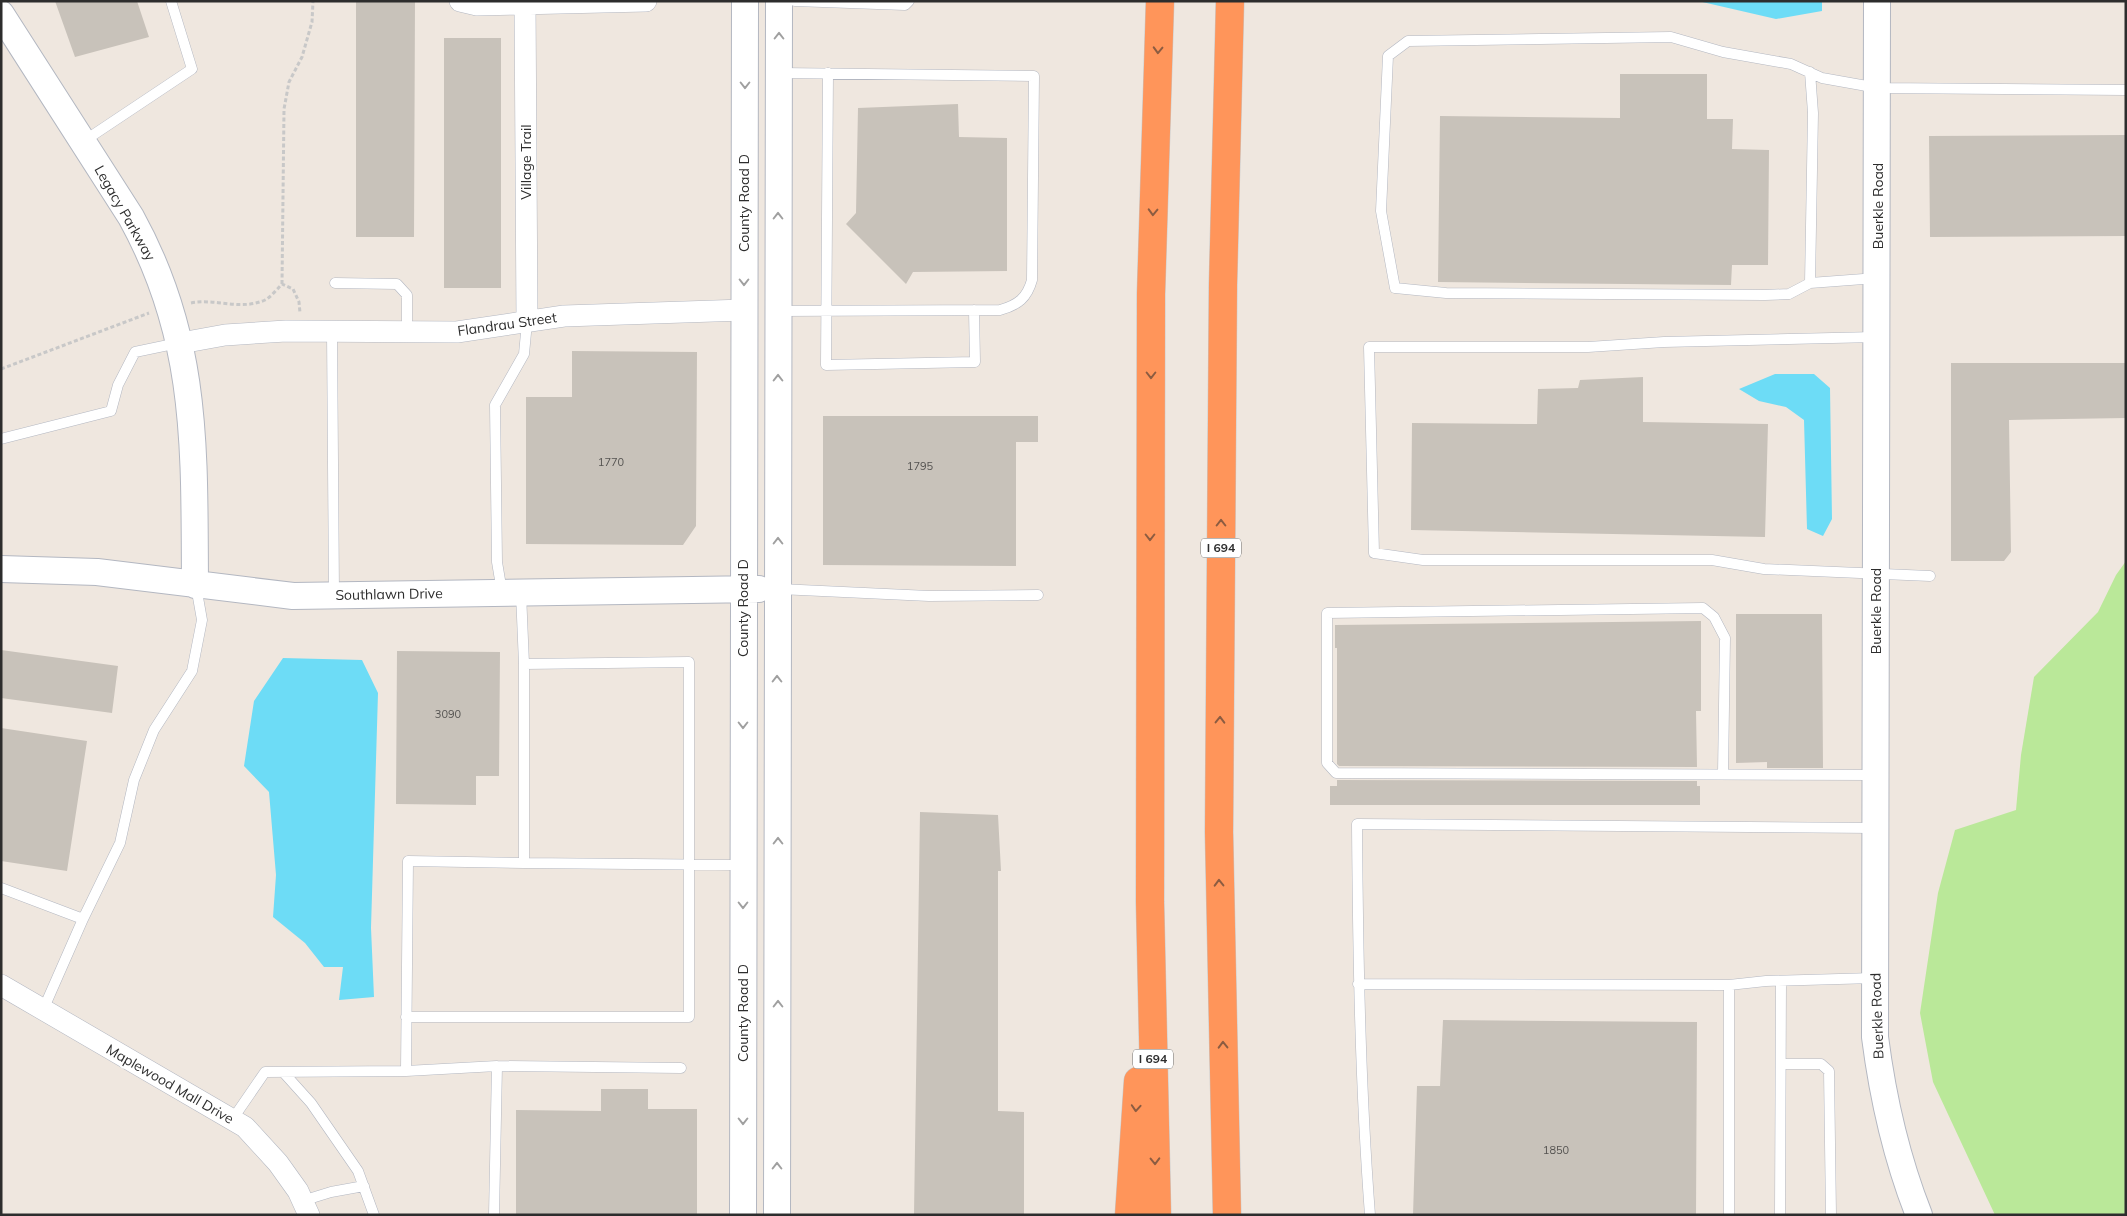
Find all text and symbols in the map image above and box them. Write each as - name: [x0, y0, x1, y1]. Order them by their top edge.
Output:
- one-way arrow: [774, 31, 784, 39]
- one-way arrow: [1153, 46, 1164, 54]
- one-way arrow: [740, 82, 750, 89]
- street label: Village Trail: [517, 124, 535, 200]
- street label: County Road D: [735, 154, 753, 252]
- street label: Legacy Parkway: [90, 162, 160, 264]
- street label: Buerkle Road: [1869, 163, 1887, 249]
- one-way arrow: [1148, 209, 1159, 217]
- one-way arrow: [773, 211, 783, 219]
- one-way arrow: [739, 279, 749, 287]
- street label: Flandrau Street: [456, 308, 558, 340]
- one-way arrow: [1146, 372, 1156, 379]
- one-way arrow: [773, 374, 783, 382]
- house number: 1770: [598, 455, 625, 469]
- house number: 1795: [907, 459, 934, 473]
- one-way arrow: [1216, 519, 1226, 526]
- one-way arrow: [1145, 534, 1155, 542]
- one-way arrow: [773, 536, 783, 544]
- road number: I 694: [1201, 538, 1241, 558]
- street label: County Road D: [734, 559, 752, 657]
- street label: Buerkle Road: [1867, 568, 1885, 654]
- street label: Southlawn Drive: [335, 584, 443, 604]
- one-way arrow: [772, 674, 782, 682]
- house number: 3090: [435, 707, 462, 721]
- one-way arrow: [1214, 716, 1225, 724]
- one-way arrow: [738, 722, 748, 729]
- one-way arrow: [773, 837, 783, 844]
- one-way arrow: [1214, 879, 1225, 887]
- one-way arrow: [738, 902, 748, 909]
- street label: County Road D: [734, 964, 752, 1062]
- street label: Buerkle Road: [1866, 972, 1888, 1060]
- one-way arrow: [773, 999, 783, 1007]
- street label: Maplewood Mall Drive: [103, 1040, 237, 1128]
- one-way arrow: [1218, 1041, 1228, 1049]
- road number: I 694: [1133, 1050, 1173, 1068]
- one-way arrow: [1130, 1104, 1141, 1112]
- one-way arrow: [738, 1118, 748, 1125]
- house number: 1850: [1543, 1143, 1570, 1157]
- one-way arrow: [1150, 1157, 1161, 1165]
- one-way arrow: [772, 1162, 782, 1170]

